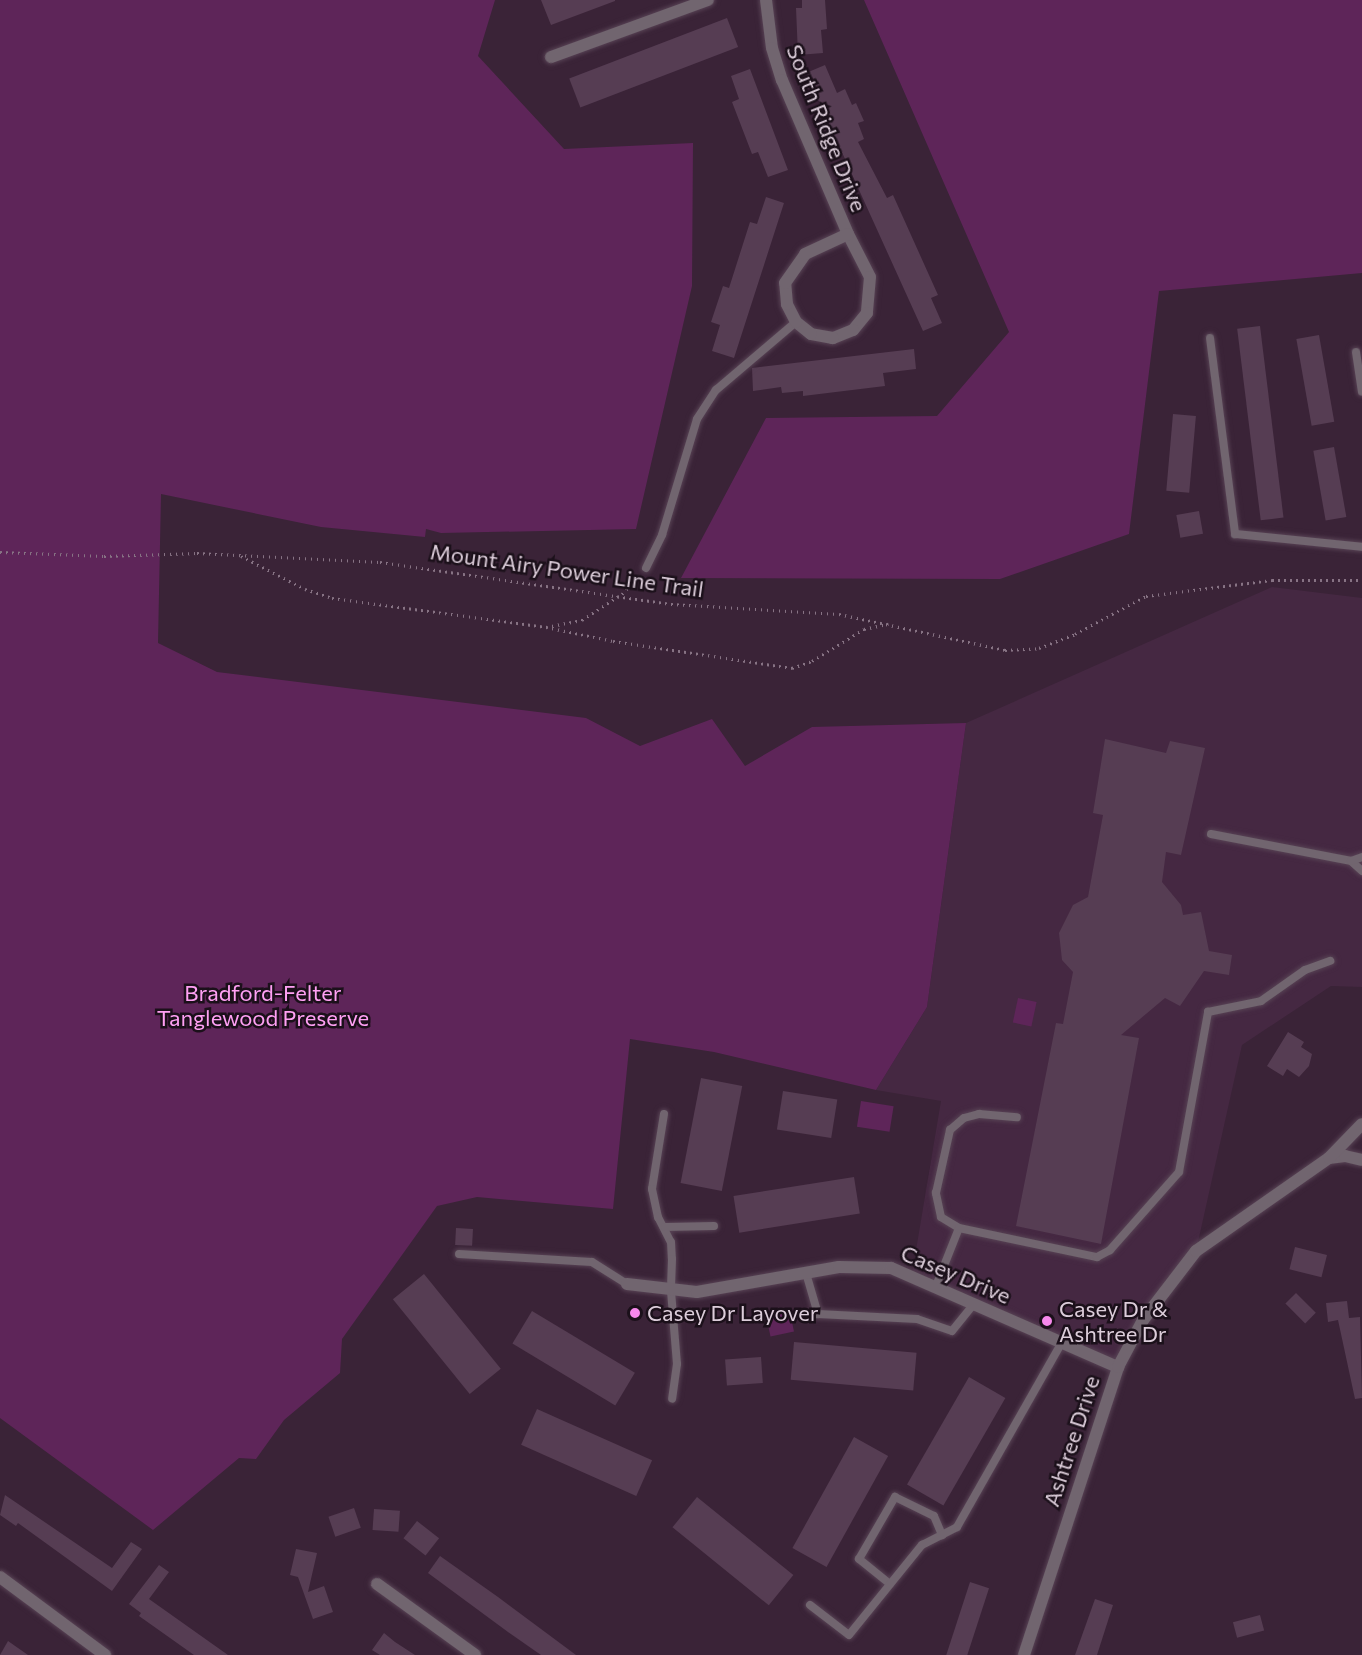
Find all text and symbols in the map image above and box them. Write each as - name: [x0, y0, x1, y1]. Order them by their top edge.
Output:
- street label: South Ridge Drive: [781, 41, 873, 215]
- street label: Mount Airy Power Line Trail: [429, 538, 705, 602]
- park label: Bradford-Felter Tanglewood Preserve: [157, 979, 369, 1030]
- street label: Casey Drive: [897, 1239, 1015, 1309]
- place label: Casey Dr & Ashtree Dr: [1059, 1295, 1168, 1346]
- place label: Casey Dr Layover: [647, 1300, 819, 1326]
- marker: Casey Dr Layover: [628, 1306, 642, 1320]
- marker: Casey Dr & Ashtree Dr: [1040, 1314, 1054, 1328]
- street label: Ashtree Drive: [1037, 1372, 1105, 1510]

